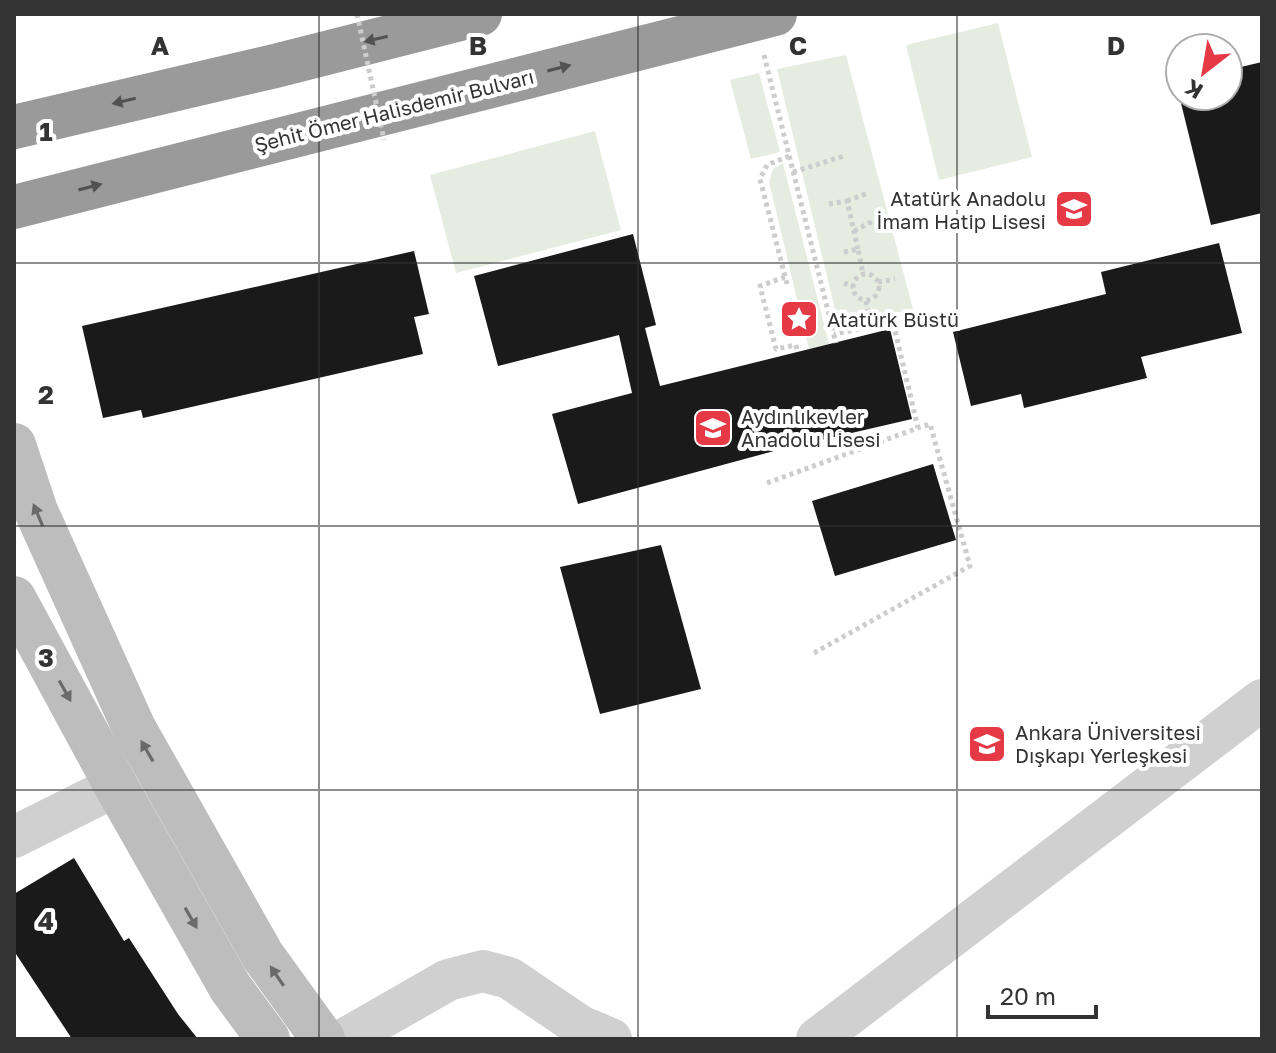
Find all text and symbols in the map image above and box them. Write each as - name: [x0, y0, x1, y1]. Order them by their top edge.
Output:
- text: A: [151, 30, 170, 61]
- text: B: [469, 30, 487, 61]
- text: C: [789, 30, 807, 61]
- text: D: [1107, 30, 1125, 61]
- north arrow: [1164, 32, 1244, 112]
- one-way arrow: [364, 33, 389, 46]
- one-way arrow: [546, 62, 571, 74]
- street label: Şehit Ömer Halisdemir Bulvarı: [252, 64, 536, 156]
- text: K: [1180, 74, 1207, 105]
- one-way arrow: [112, 96, 137, 108]
- text: 1: [39, 116, 53, 147]
- one-way arrow: [77, 181, 102, 193]
- place label: Atatürk Anadolu İmam Hatip Lisesi: [876, 186, 1046, 233]
- school or university icon: Atatürk Anadolu İmam Hatip Lisesi: [1053, 188, 1095, 230]
- place icon: Atatürk Büstü: [778, 298, 820, 340]
- place label: Atatürk Büstü: [827, 307, 959, 331]
- text: 2: [38, 379, 54, 410]
- place label: Aydınlıkevler Anadolu Lisesi: [741, 404, 881, 451]
- school or university icon: Aydınlıkevler Anadolu Lisesi: [692, 407, 734, 449]
- one-way arrow: [31, 503, 44, 527]
- text: 3: [38, 642, 54, 673]
- one-way arrow: [58, 680, 71, 703]
- place label: Ankara Üniversitesi Dışkapı Yerleşkesi: [1015, 720, 1201, 767]
- school or university icon: Ankara Üniversitesi Dışkapı Yerleşkesi: [966, 723, 1008, 765]
- one-way arrow: [140, 740, 154, 762]
- text: 4: [38, 905, 54, 936]
- one-way arrow: [184, 907, 198, 930]
- one-way arrow: [269, 966, 284, 987]
- scale bar: [988, 969, 1096, 1019]
- text: 20 m: [1000, 981, 1056, 1010]

